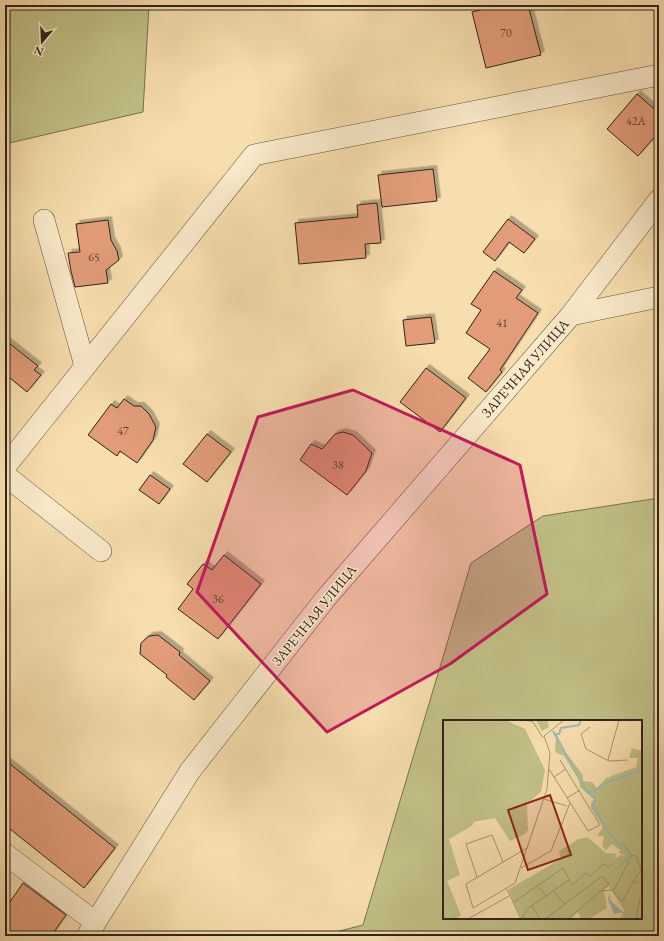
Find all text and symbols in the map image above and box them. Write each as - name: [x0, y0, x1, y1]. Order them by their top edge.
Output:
- north arrow: [22, 22, 62, 62]
- house number: 70: [500, 25, 512, 41]
- text: N: [32, 43, 45, 60]
- house number: 42А: [626, 113, 647, 129]
- house number: 65: [88, 249, 100, 265]
- street label: ЗАРЕЧНАЯ УЛИЦА: [477, 315, 573, 421]
- house number: 41: [496, 315, 508, 331]
- house number: 47: [117, 423, 129, 439]
- house number: 38: [332, 457, 344, 473]
- street label: ЗАРЕЧНАЯ УЛИЦА: [268, 561, 360, 669]
- house number: 36: [212, 591, 224, 607]
- inset map: [443, 720, 642, 919]

